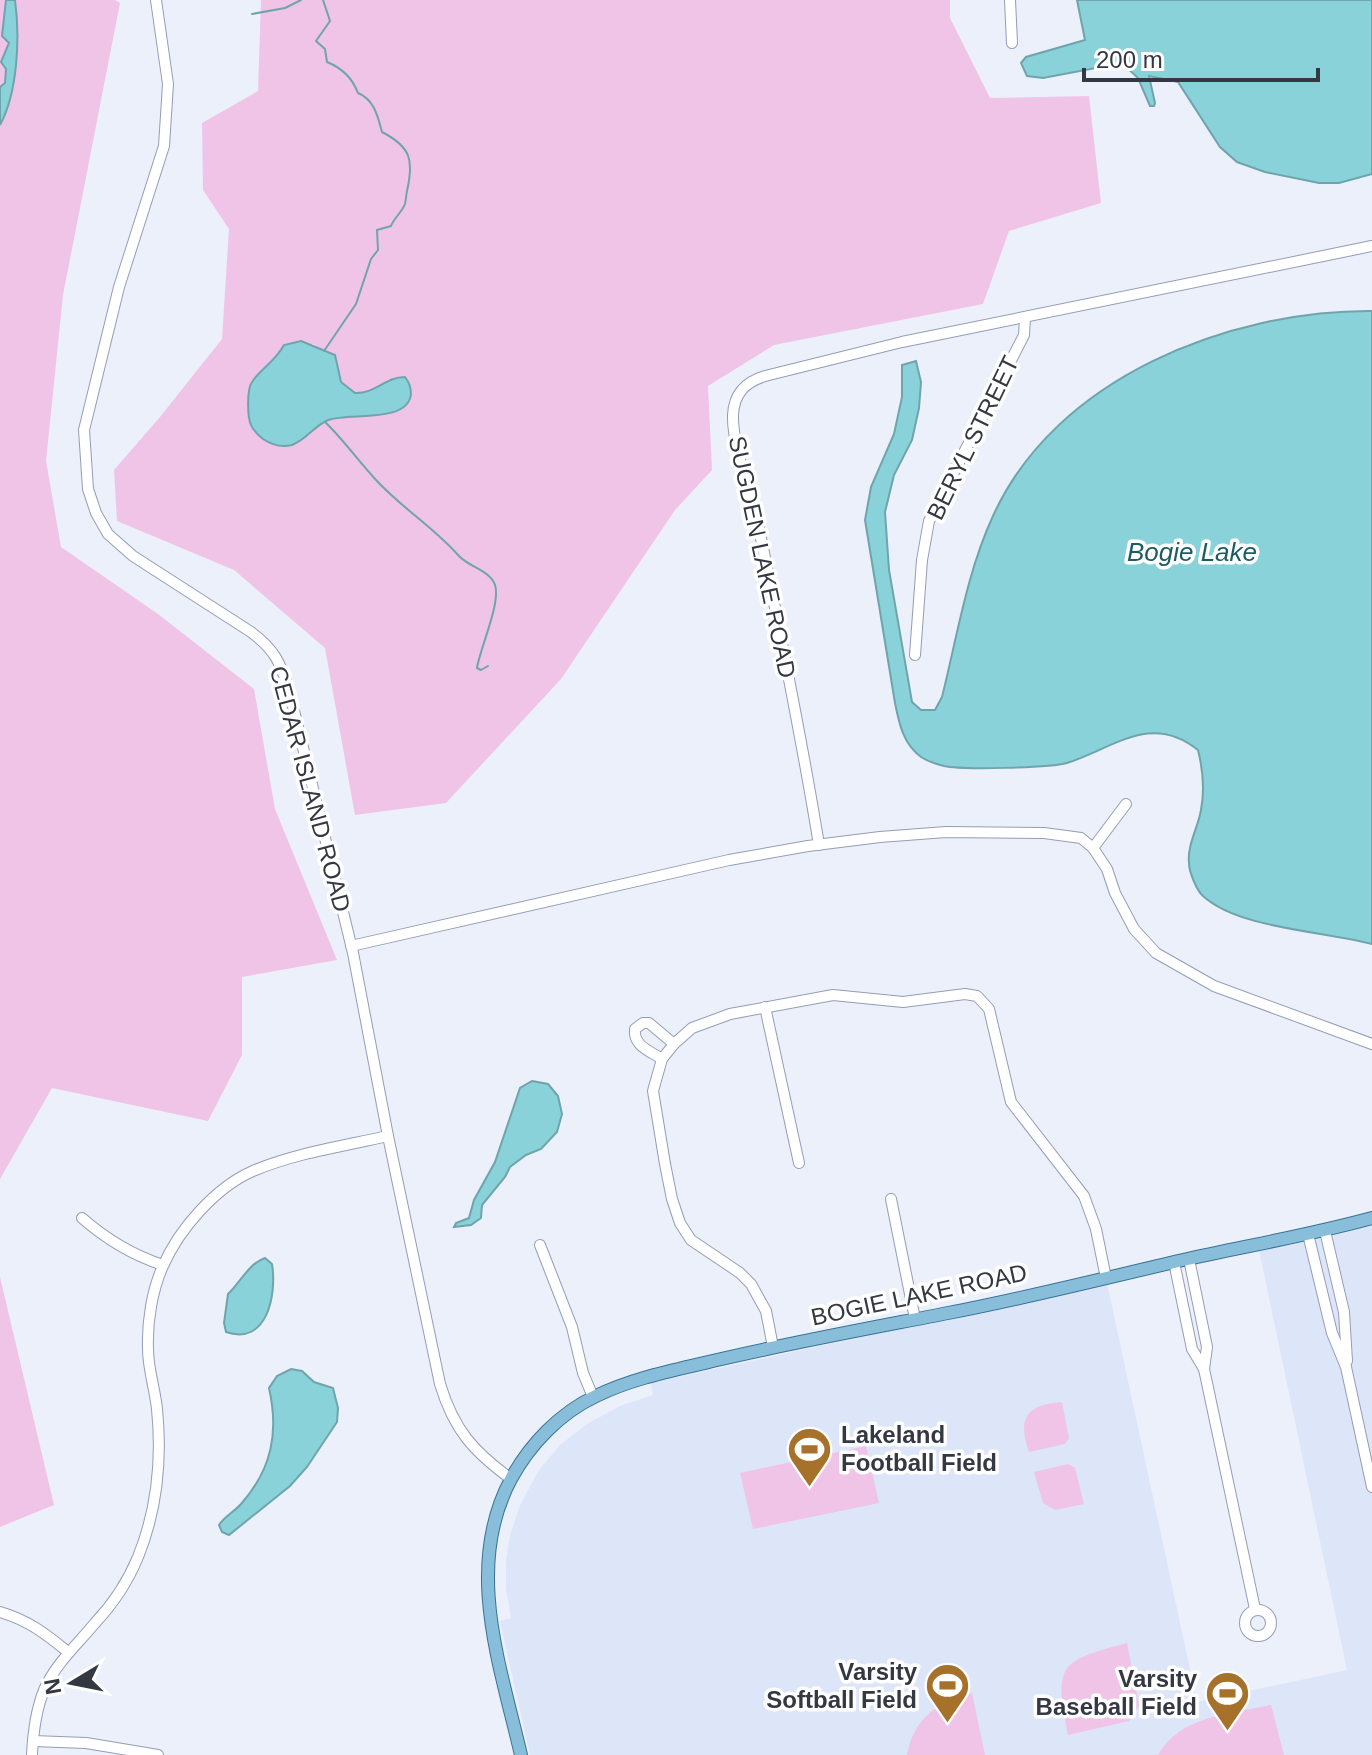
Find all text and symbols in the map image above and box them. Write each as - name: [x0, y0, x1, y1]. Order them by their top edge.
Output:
- scale bar: [1084, 32, 1318, 82]
- text: 200 m: [1096, 46, 1163, 73]
- street label: BERYL STREET: [921, 351, 1024, 524]
- street label: SUGDEN LAKE ROAD: [724, 433, 801, 680]
- water label: Bogie Lake: [1127, 537, 1257, 567]
- street label: CEDAR ISLAND ROAD: [265, 663, 356, 915]
- street label: BOGIE LAKE ROAD: [808, 1258, 1029, 1331]
- place label: Lakeland Football Field: [841, 1421, 997, 1476]
- sports icon: Lakeland Football Field: [786, 1425, 834, 1488]
- north arrow: [32, 1643, 112, 1723]
- place label: Varsity Softball Field: [766, 1658, 918, 1713]
- sports icon: Varsity Softball Field: [924, 1662, 972, 1725]
- place label: Varsity Baseball Field: [1036, 1665, 1198, 1720]
- sports icon: Varsity Baseball Field: [1204, 1669, 1252, 1732]
- text: N: [39, 1676, 66, 1696]

